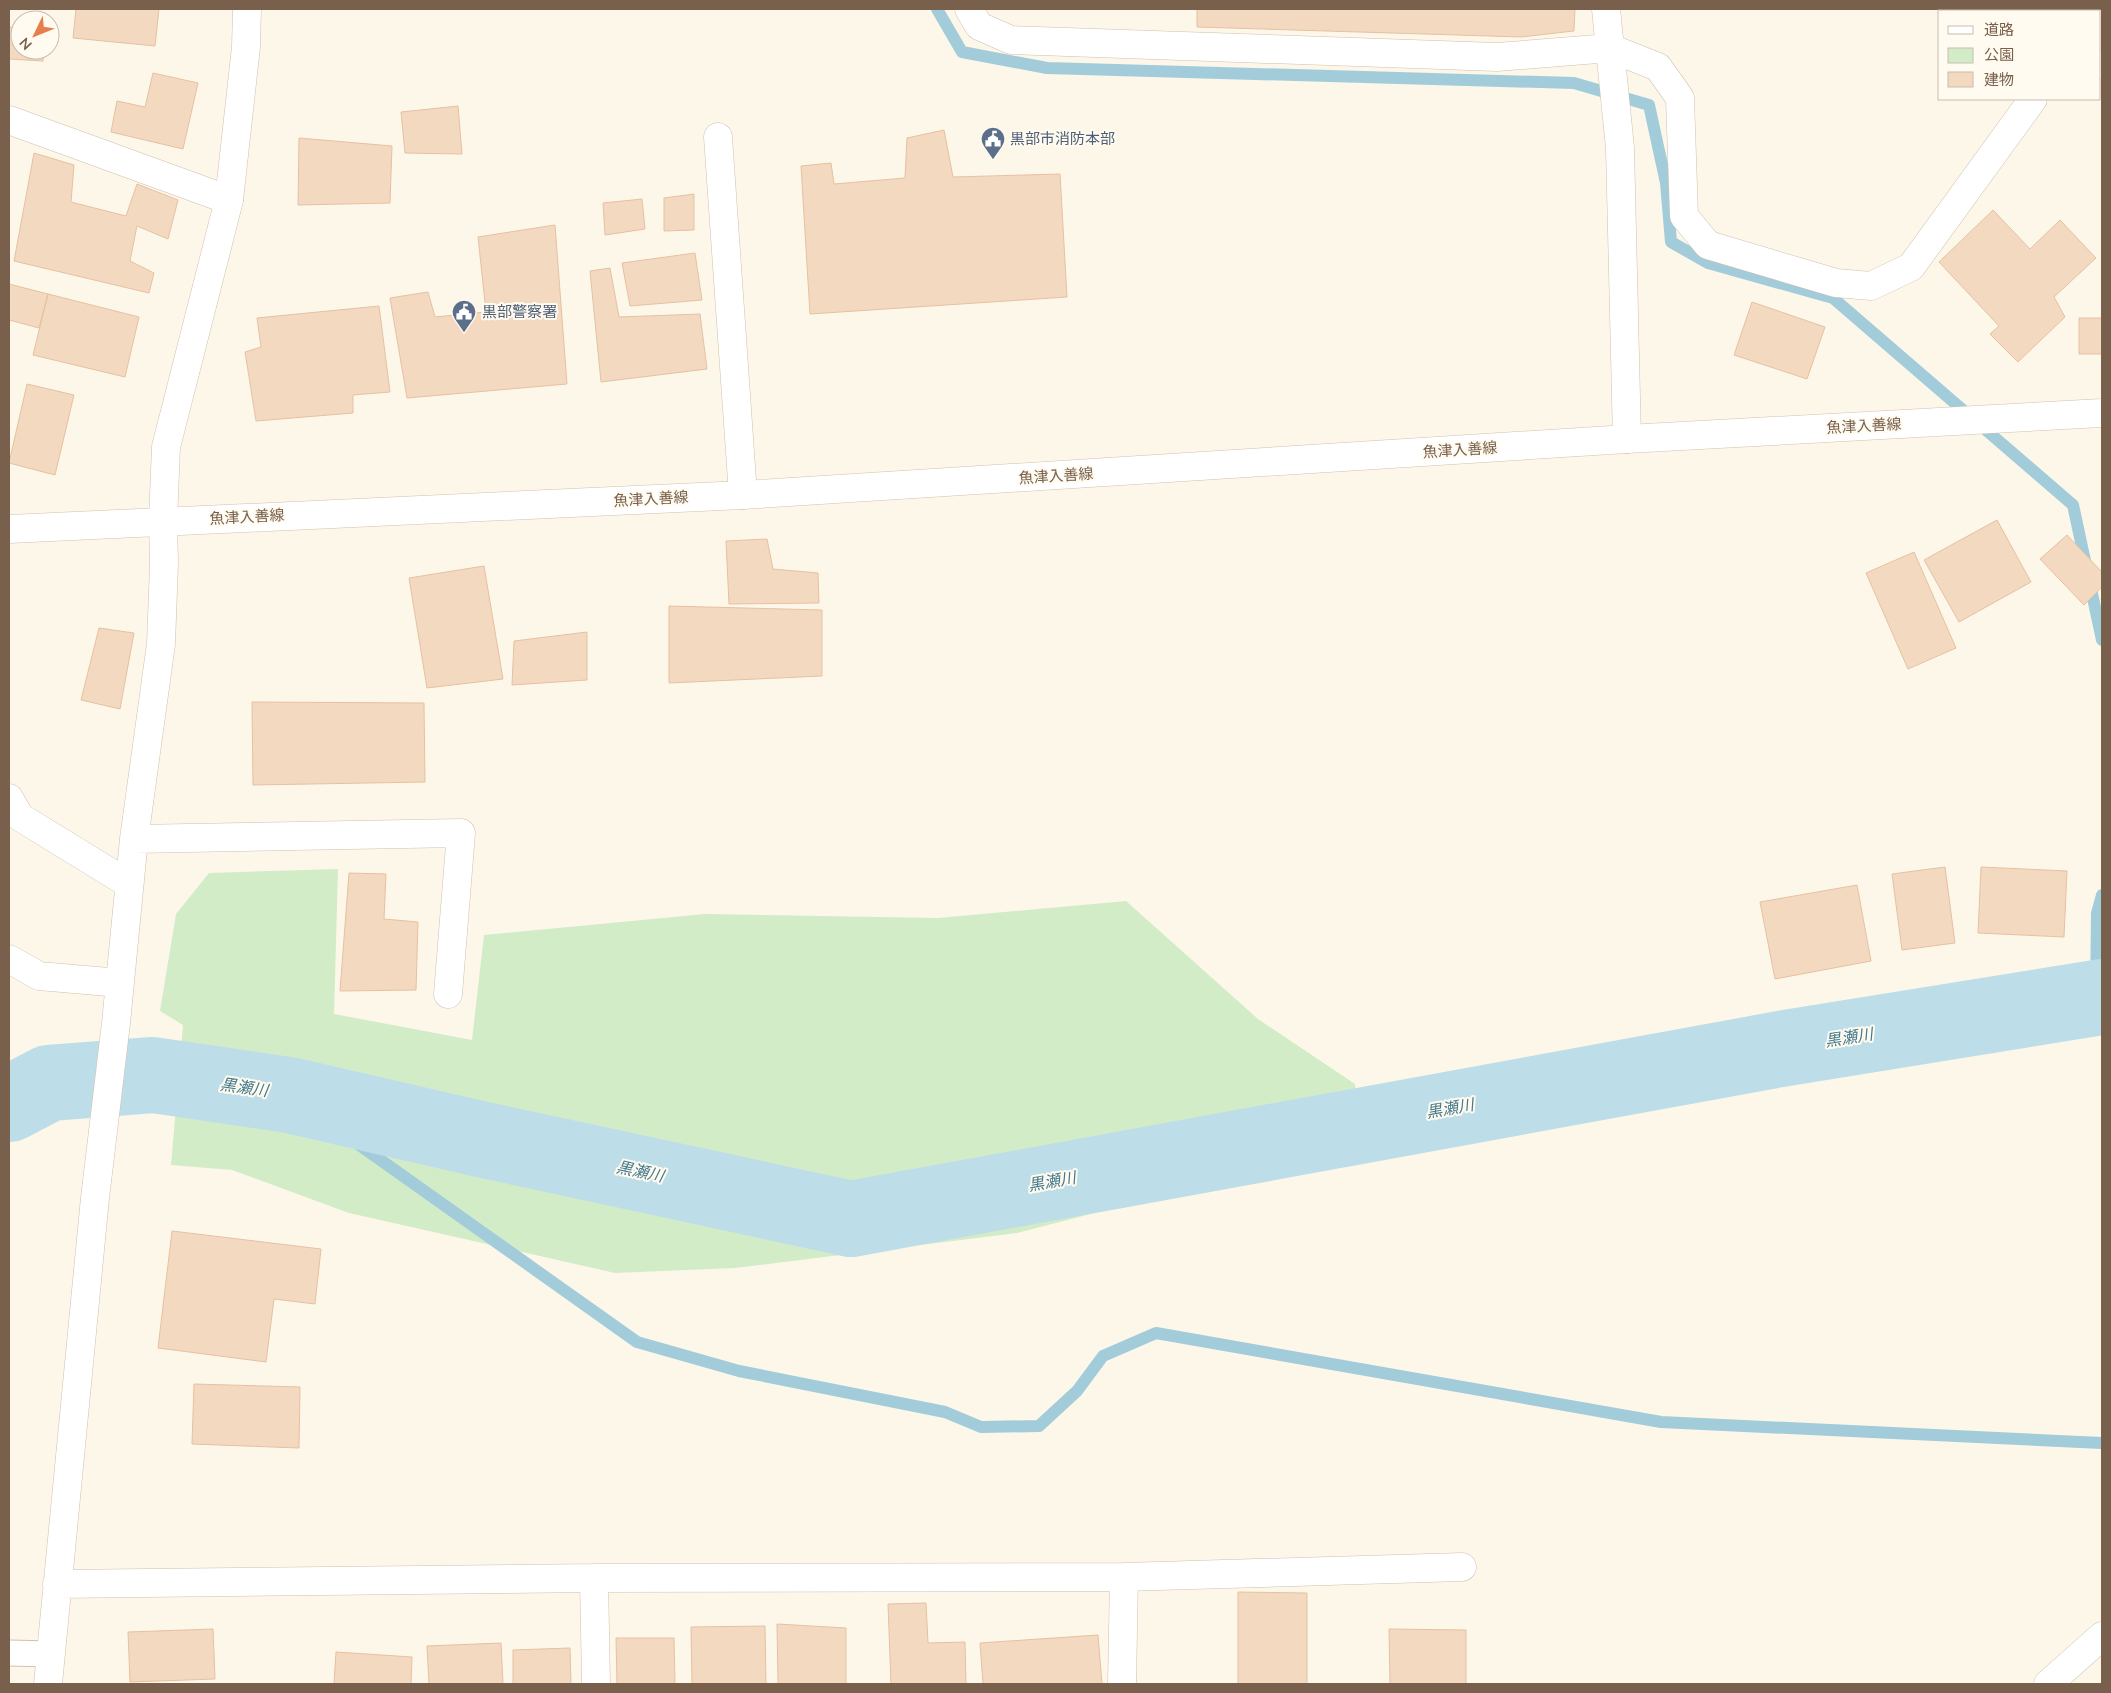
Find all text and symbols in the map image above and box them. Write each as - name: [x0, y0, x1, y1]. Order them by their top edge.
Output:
- north arrow: [10, 10, 60, 60]
- legend: [1938, 10, 2101, 100]
- text: 道路: [1984, 20, 2014, 40]
- text: N: [15, 33, 36, 54]
- text: 公園: [1984, 45, 2014, 65]
- text: 建物: [1984, 70, 2014, 90]
- public building icon: 黒部市消防本部: [980, 126, 1006, 160]
- place label: 黒部市消防本部: [1010, 129, 1115, 149]
- public building icon: 黒部警察署: [451, 299, 477, 333]
- place label: 黒部警察署: [482, 302, 557, 322]
- street label: 魚津入善線: [1826, 414, 1902, 438]
- street label: 魚津入善線: [1422, 437, 1498, 463]
- street label: 魚津入善線: [1018, 463, 1094, 489]
- street label: 魚津入善線: [613, 487, 689, 511]
- street label: 魚津入善線: [209, 505, 285, 529]
- water label: 黒瀬川: [1824, 1023, 1876, 1053]
- water label: 黒瀬川: [219, 1074, 271, 1103]
- water label: 黒瀬川: [1424, 1094, 1478, 1124]
- water label: 黒瀬川: [614, 1156, 668, 1188]
- water label: 黒瀬川: [1026, 1167, 1080, 1197]

